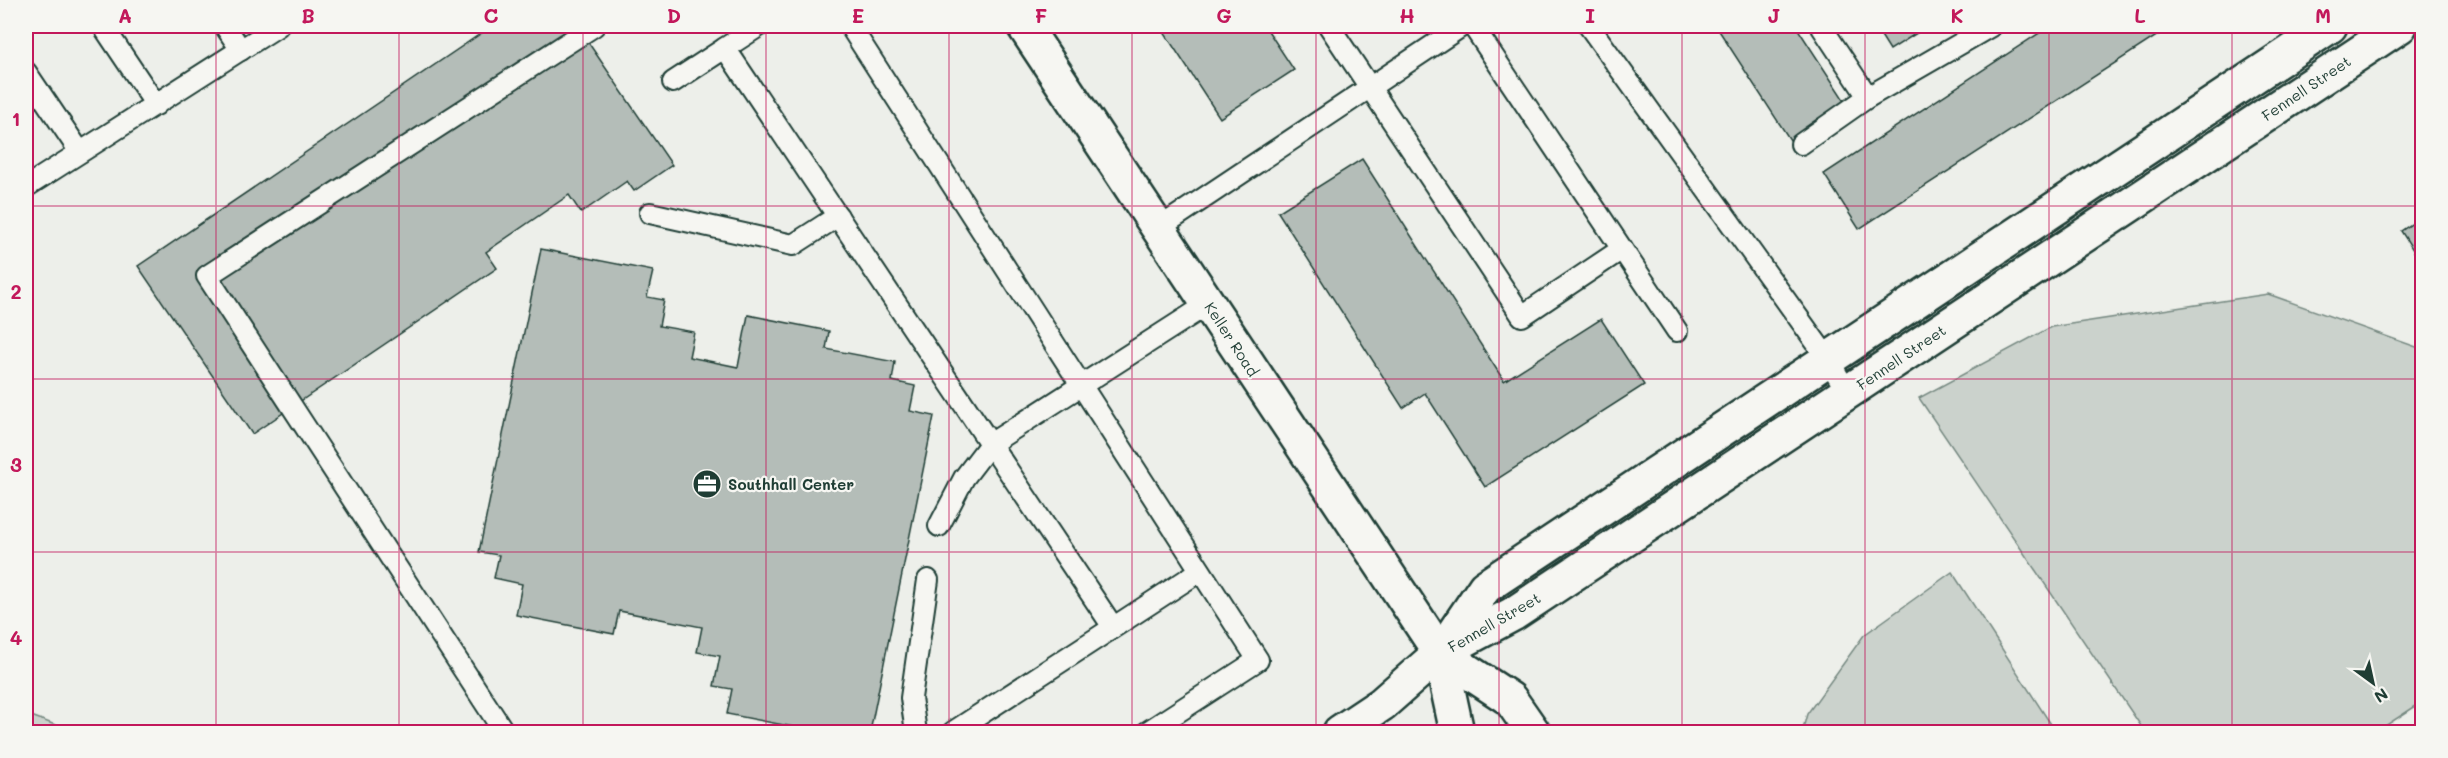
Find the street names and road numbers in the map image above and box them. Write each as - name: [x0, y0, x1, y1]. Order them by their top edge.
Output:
- street label: Fennell Street: [2257, 51, 2355, 125]
- street label: Keller Road: [1200, 298, 1264, 380]
- street label: Fennell Street: [1852, 320, 1950, 394]
- street label: Fennell Street: [1444, 587, 1544, 657]

